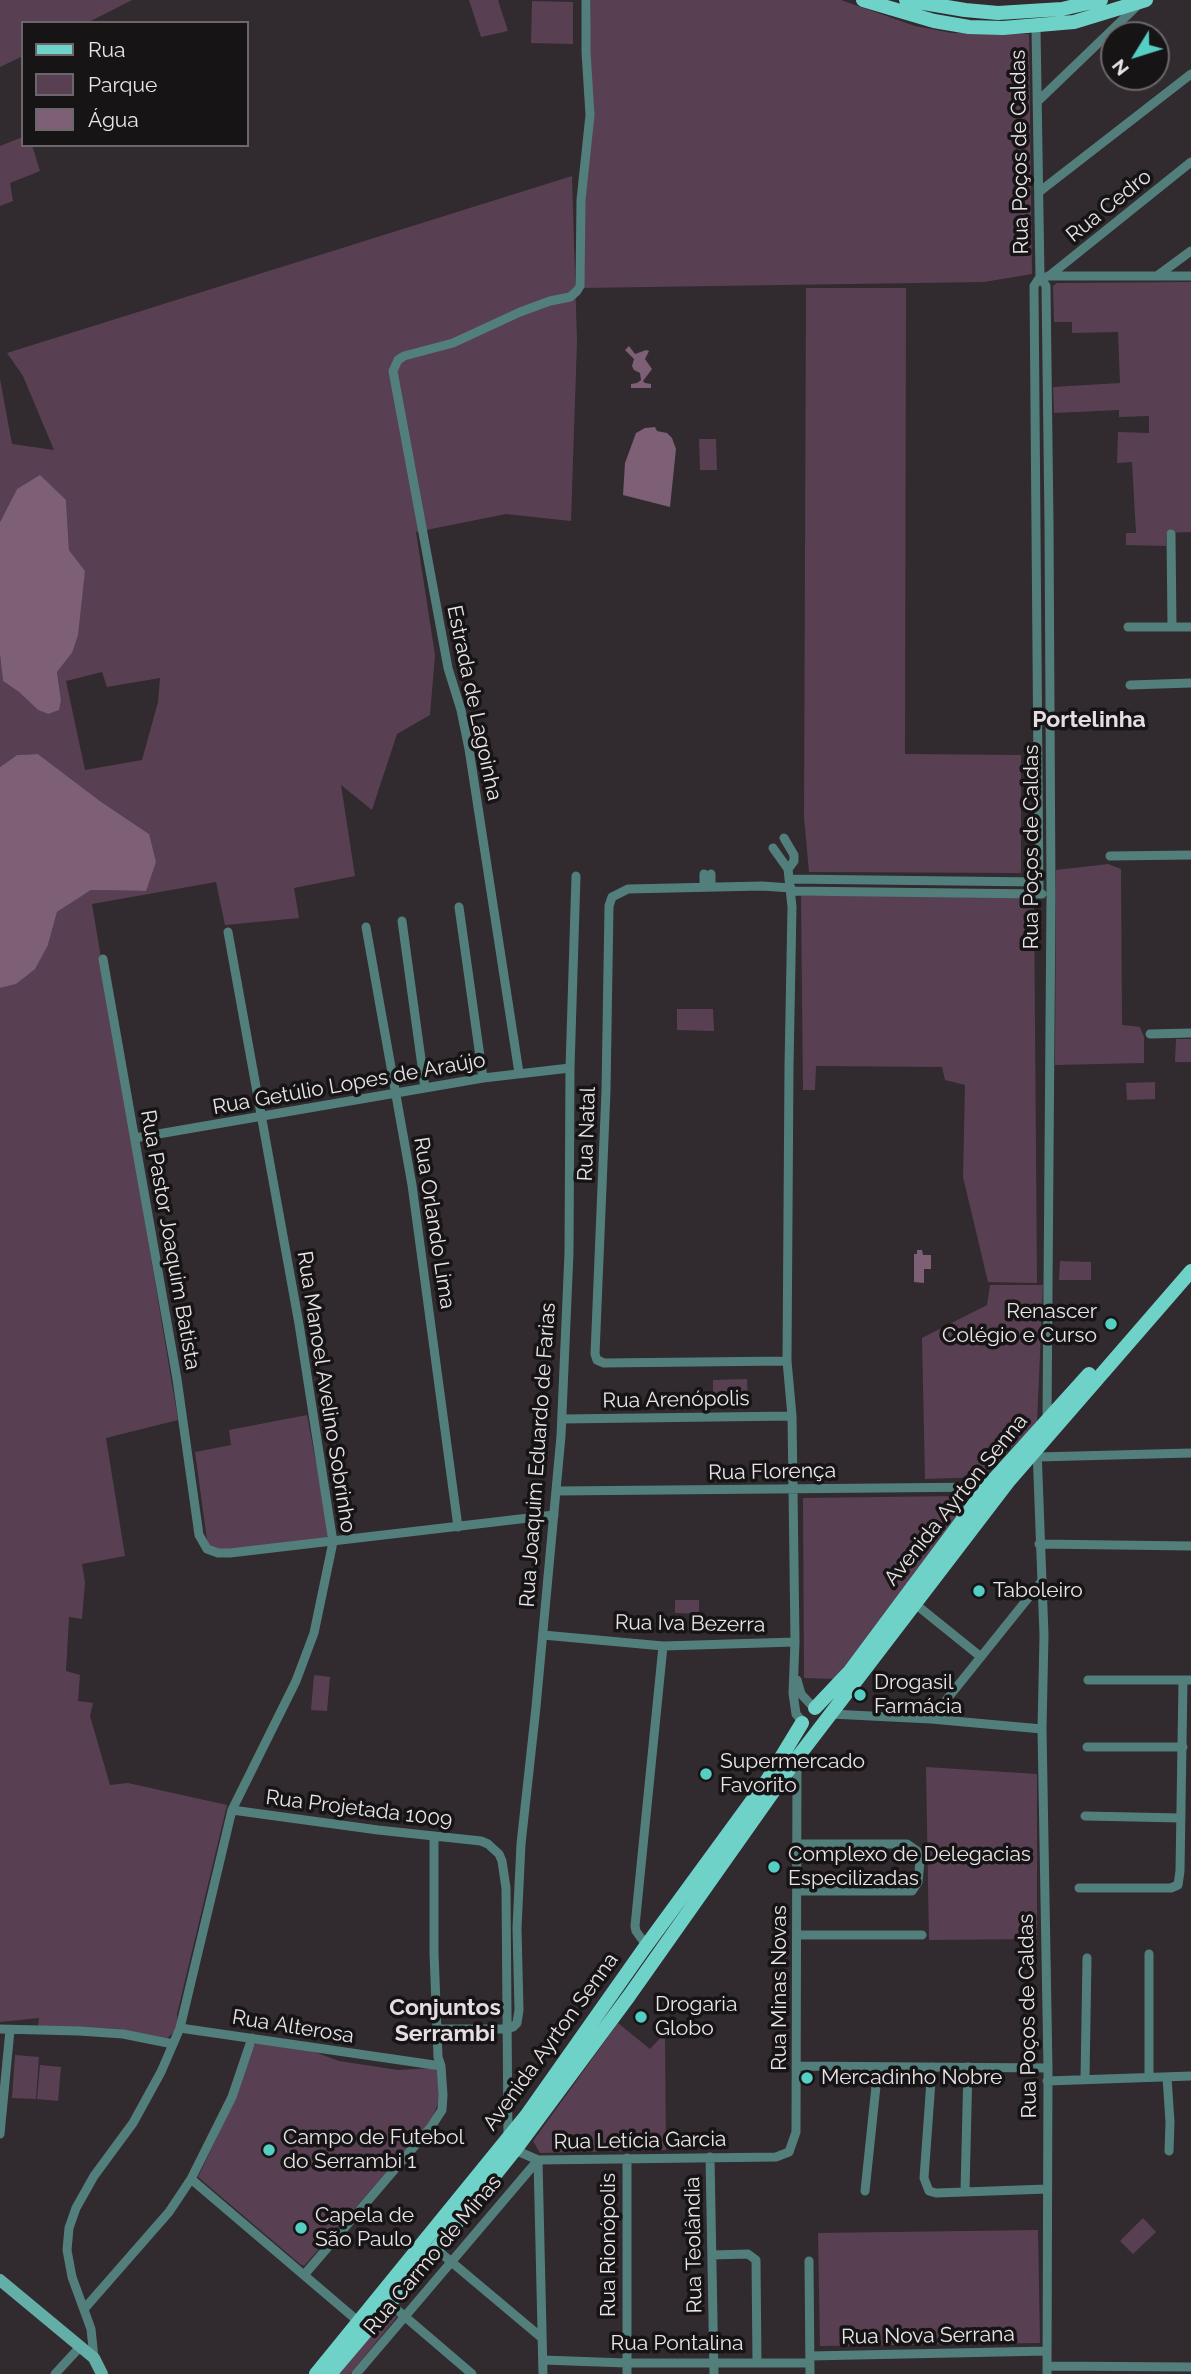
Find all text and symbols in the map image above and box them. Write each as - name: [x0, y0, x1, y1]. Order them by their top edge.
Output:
- legend: [21, 21, 248, 147]
- north arrow: [1100, 21, 1170, 91]
- text: Rua: [88, 37, 125, 62]
- street label: Rua Poços de Caldas: [1006, 50, 1034, 254]
- text: N: [1107, 55, 1133, 80]
- text: Parque: [88, 72, 157, 97]
- text: Água: [88, 107, 139, 132]
- street label: Rua Cedro: [1061, 164, 1157, 248]
- street label: Estrada de Lagoinha: [441, 603, 507, 803]
- district label: Portelinha: [1032, 706, 1146, 734]
- street label: Rua Poços de Caldas: [1019, 745, 1045, 949]
- street label: Rua Getúlio Lopes de Araújo: [211, 1048, 487, 1120]
- street label: Rua Natal: [573, 1086, 601, 1182]
- street label: Rua Pastor Joaquim Batista: [135, 1108, 205, 1372]
- street label: Rua Orlando Lima: [408, 1135, 460, 1311]
- street label: Rua Manoel Avelino Sobrinho: [291, 1249, 361, 1535]
- place label: Renascer Colégio e Curso: [942, 1299, 1097, 1349]
- street label: Rua Joaquim Eduardo de Farias: [515, 1302, 561, 1608]
- marker: Renascer Colégio e Curso: [1103, 1316, 1119, 1332]
- street label: Rua Arenópolis: [602, 1386, 750, 1414]
- street label: Avenida Ayrton Senna: [879, 1409, 1033, 1591]
- street label: Rua Florença: [708, 1458, 836, 1486]
- place label: Taboleiro: [993, 1578, 1083, 1604]
- marker: Taboleiro: [971, 1583, 987, 1599]
- street label: Rua Iva Bezerra: [615, 1610, 765, 1638]
- place label: Drogasil Farmácia: [874, 1670, 962, 1720]
- marker: Drogasil Farmácia: [852, 1687, 868, 1703]
- place label: Supermercado Favorito: [720, 1749, 865, 1799]
- marker: Supermercado Favorito: [698, 1766, 714, 1782]
- street label: Rua Projetada 1009: [264, 1785, 454, 1833]
- place label: Complexo de Delegacias Especilizadas: [788, 1842, 1031, 1892]
- marker: Complexo de Delegacias Especilizadas: [766, 1859, 782, 1875]
- street label: Rua Minas Novas: [767, 1905, 793, 2071]
- street label: Rua Poços de Caldas: [1014, 1914, 1042, 2118]
- street label: Avenida Ayrton Senna: [478, 1948, 624, 2136]
- place label: Drogaria Globo: [655, 1992, 737, 2042]
- district label: Conjuntos Serrambi: [389, 1994, 501, 2048]
- street label: Rua Alterosa: [230, 2005, 356, 2049]
- marker: Drogaria Globo: [633, 2009, 649, 2025]
- place label: Mercadinho Nobre: [821, 2065, 1002, 2091]
- marker: Mercadinho Nobre: [799, 2070, 815, 2086]
- place label: Campo de Futebol do Serrambi 1: [283, 2125, 464, 2175]
- street label: Rua Letícia Garcia: [553, 2127, 727, 2155]
- marker: Campo de Futebol do Serrambi 1: [261, 2142, 277, 2158]
- street label: Rua Carmo de Minas: [359, 2170, 507, 2340]
- street label: Rua Rionópolis: [596, 2173, 622, 2317]
- street label: Rua Teolândia: [680, 2176, 708, 2314]
- place label: Capela de São Paulo: [315, 2203, 414, 2253]
- marker: Capela de São Paulo: [293, 2220, 309, 2236]
- street label: Rua Nova Serrana: [841, 2322, 1015, 2350]
- street label: Rua Pontalina: [611, 2331, 743, 2357]

